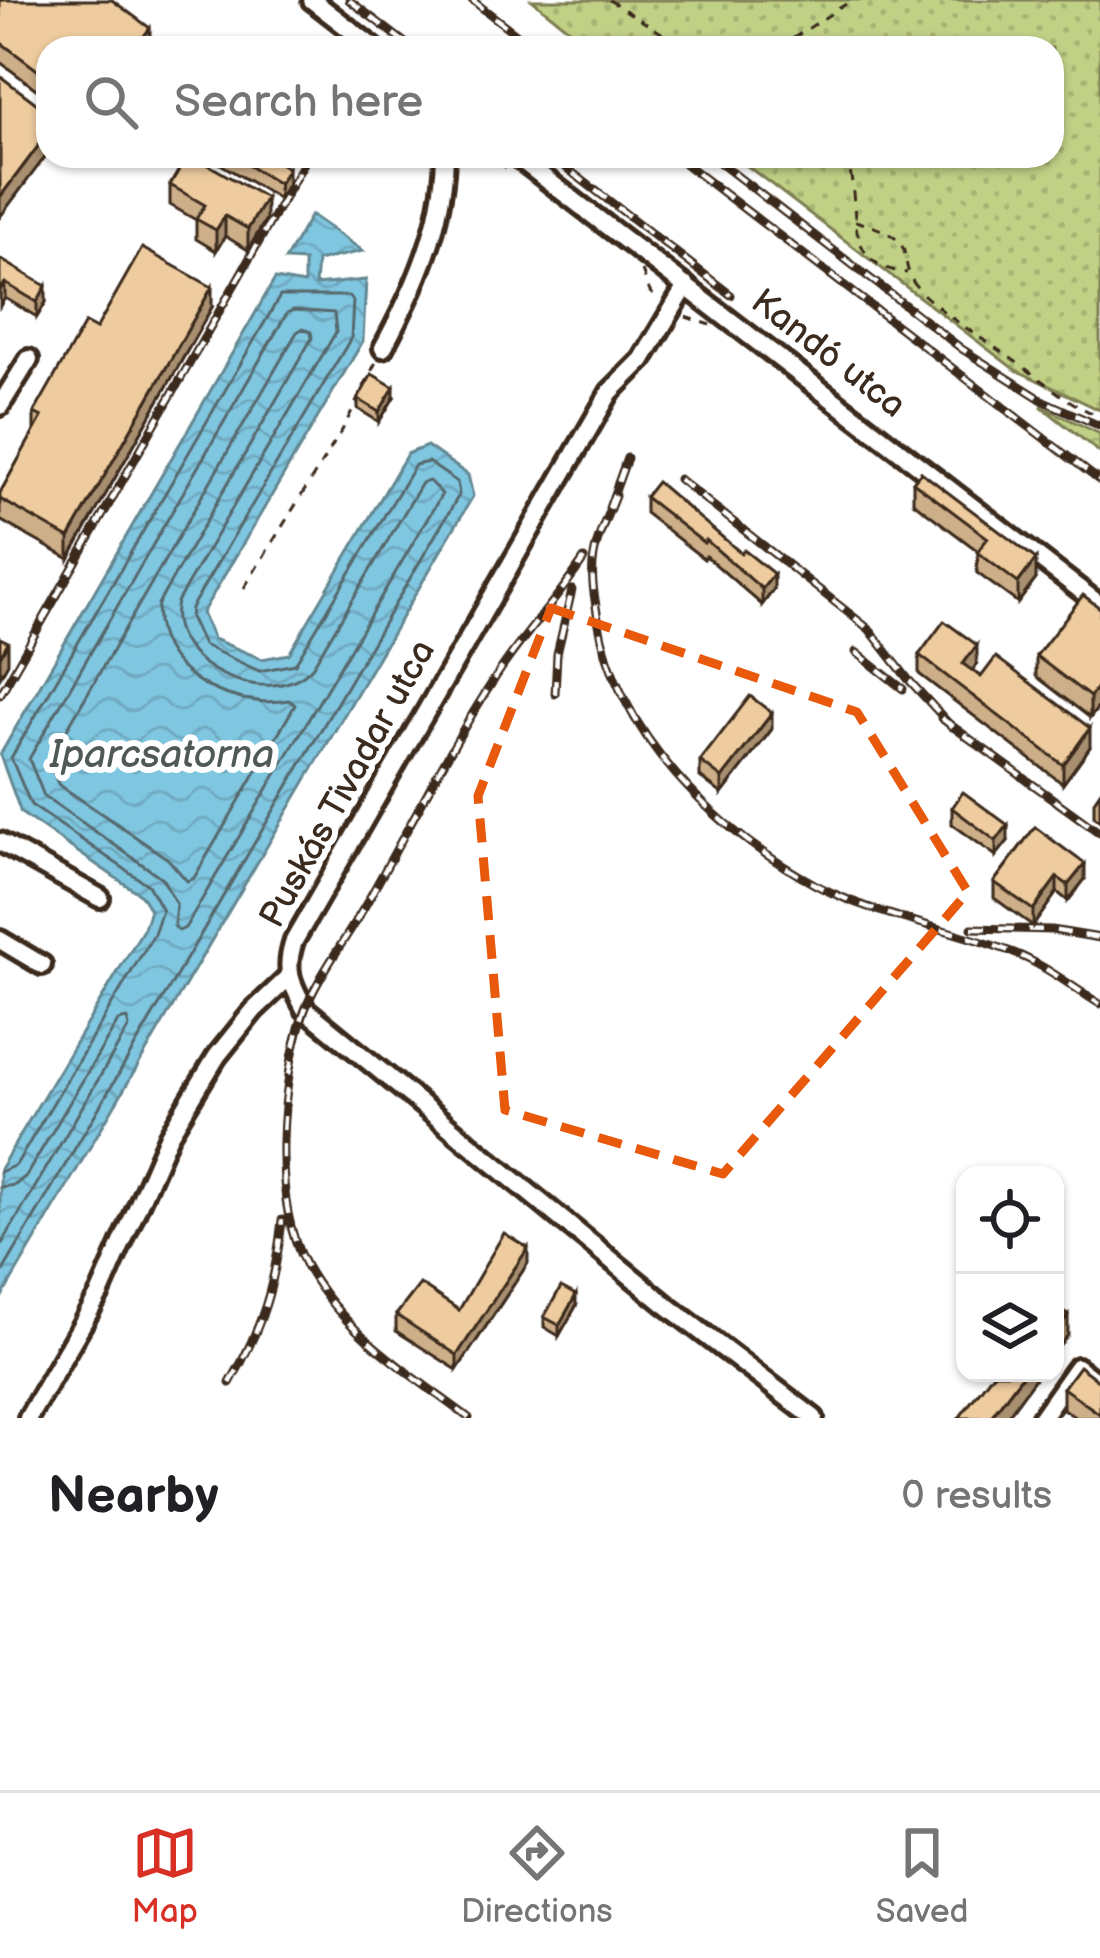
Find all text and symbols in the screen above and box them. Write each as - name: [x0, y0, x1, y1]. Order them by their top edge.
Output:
- search box: [36, 36, 1064, 168]
- icon: search: [78, 69, 144, 135]
- text: Search here: [174, 75, 423, 130]
- street label: Kandó utca: [742, 280, 914, 428]
- street label: Puskás Tivadar utca: [251, 633, 445, 935]
- water label: Iparcsatorna: [49, 732, 274, 779]
- map controls: [956, 1166, 1064, 1382]
- button: locate: [956, 1166, 1064, 1274]
- button: layers: [956, 1274, 1064, 1382]
- text: Nearby: [48, 1466, 219, 1527]
- text: 0 results: [901, 1473, 1052, 1520]
- tab: Map: [132, 1820, 198, 1932]
- tab: Directions: [461, 1820, 613, 1932]
- tab: Saved: [876, 1820, 968, 1932]

